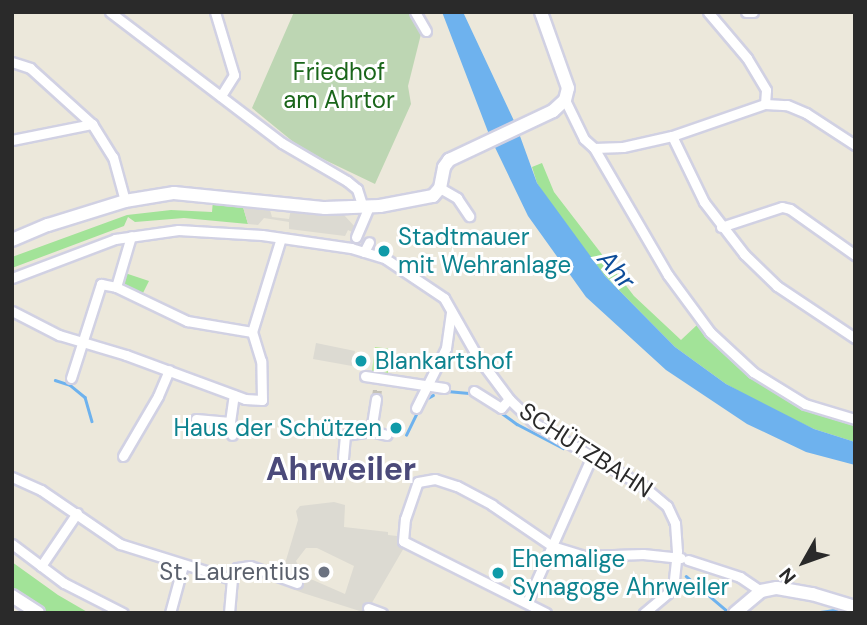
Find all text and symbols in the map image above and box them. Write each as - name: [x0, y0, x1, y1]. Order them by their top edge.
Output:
- park label: Friedhof am Ahrtor: [283, 58, 395, 114]
- place label: Stadtmauer mit Wehranlage: [398, 223, 571, 279]
- marker: Stadtmauer mit Wehranlage: [376, 243, 392, 259]
- water label: Ahr: [590, 244, 642, 296]
- place label: Blankartshof: [375, 347, 513, 375]
- marker: Blankartshof: [353, 353, 369, 369]
- street label: SCHÜTZBAHN: [514, 396, 658, 504]
- place label: Haus der Schützen: [173, 414, 382, 442]
- marker: Haus der Schützen: [388, 420, 404, 436]
- district label: Ahrweiler: [266, 450, 416, 488]
- north arrow: [769, 527, 839, 597]
- place label: Ehemalige Synagoge Ahrweiler: [512, 545, 729, 601]
- place label: St. Laurentius: [159, 558, 310, 586]
- text: N: [774, 562, 802, 589]
- marker: St. Laurentius: [316, 564, 332, 580]
- marker: Ehemalige Synagoge Ahrweiler: [490, 565, 506, 581]

